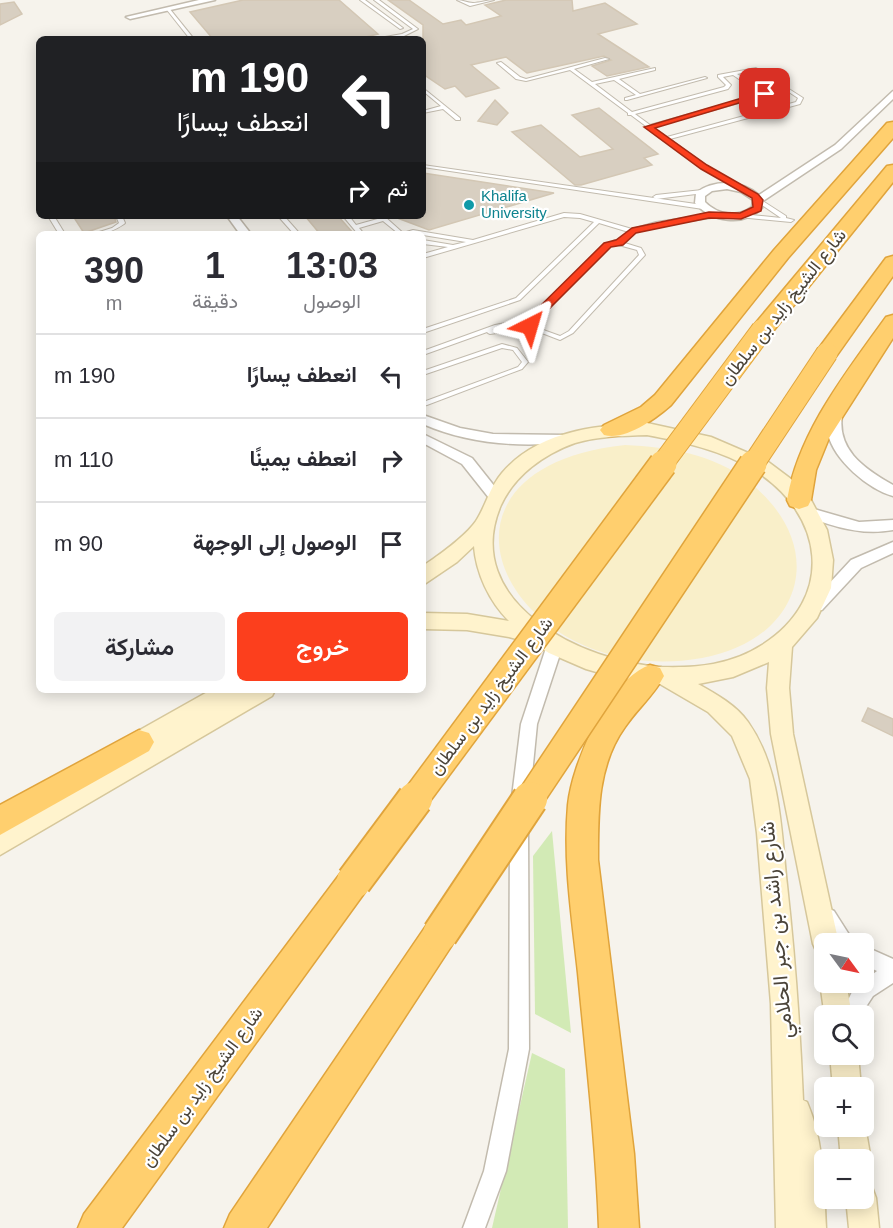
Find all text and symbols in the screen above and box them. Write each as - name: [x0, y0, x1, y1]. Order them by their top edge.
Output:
- text: 190 m: [190, 54, 309, 101]
- icon: left: [330, 60, 408, 138]
- pin: [739, 68, 790, 119]
- icon: arrive: [748, 77, 781, 110]
- text: انعطف يسارًا: [177, 107, 309, 137]
- icon: right: [342, 174, 375, 207]
- text: ثم: [387, 176, 408, 201]
- place label: Khalifa University: [481, 187, 547, 221]
- marker: Khalifa University: [462, 198, 476, 212]
- street label: شارع الشيخ زايد بن سلطان: [716, 225, 852, 390]
- text: 1: [205, 245, 225, 286]
- text: 13:03: [286, 245, 378, 286]
- text: 390: [84, 250, 144, 291]
- text: دقيقة: [192, 290, 238, 312]
- text: الوصول: [303, 290, 361, 312]
- text: m: [106, 292, 122, 314]
- position arrow: [498, 294, 562, 358]
- icon: left: [375, 360, 408, 393]
- text: انعطف يسارًا: [247, 362, 357, 387]
- text: 190 m: [54, 363, 115, 388]
- icon: right: [375, 444, 408, 477]
- text: انعطف يمينًا: [249, 446, 357, 471]
- text: 110 m: [54, 447, 114, 472]
- icon: arrive: [375, 528, 408, 561]
- text: الوصول إلى الوجهة: [193, 530, 357, 555]
- text: 90 m: [54, 531, 103, 556]
- button: مشاركة: [54, 612, 225, 681]
- button: خروج: [237, 612, 408, 681]
- street label: شارع الشيخ زايد بن سلطان: [425, 613, 558, 780]
- street label: شارع راشد بن جبر الحلامي: [755, 820, 802, 1040]
- north arrow: [814, 933, 874, 993]
- map controls: [814, 933, 874, 1209]
- street label: شارع الشيخ زايد بن سلطان: [137, 1003, 268, 1172]
- button: search: [814, 1005, 874, 1065]
- button: +: [814, 1077, 874, 1137]
- button: −: [814, 1149, 874, 1209]

